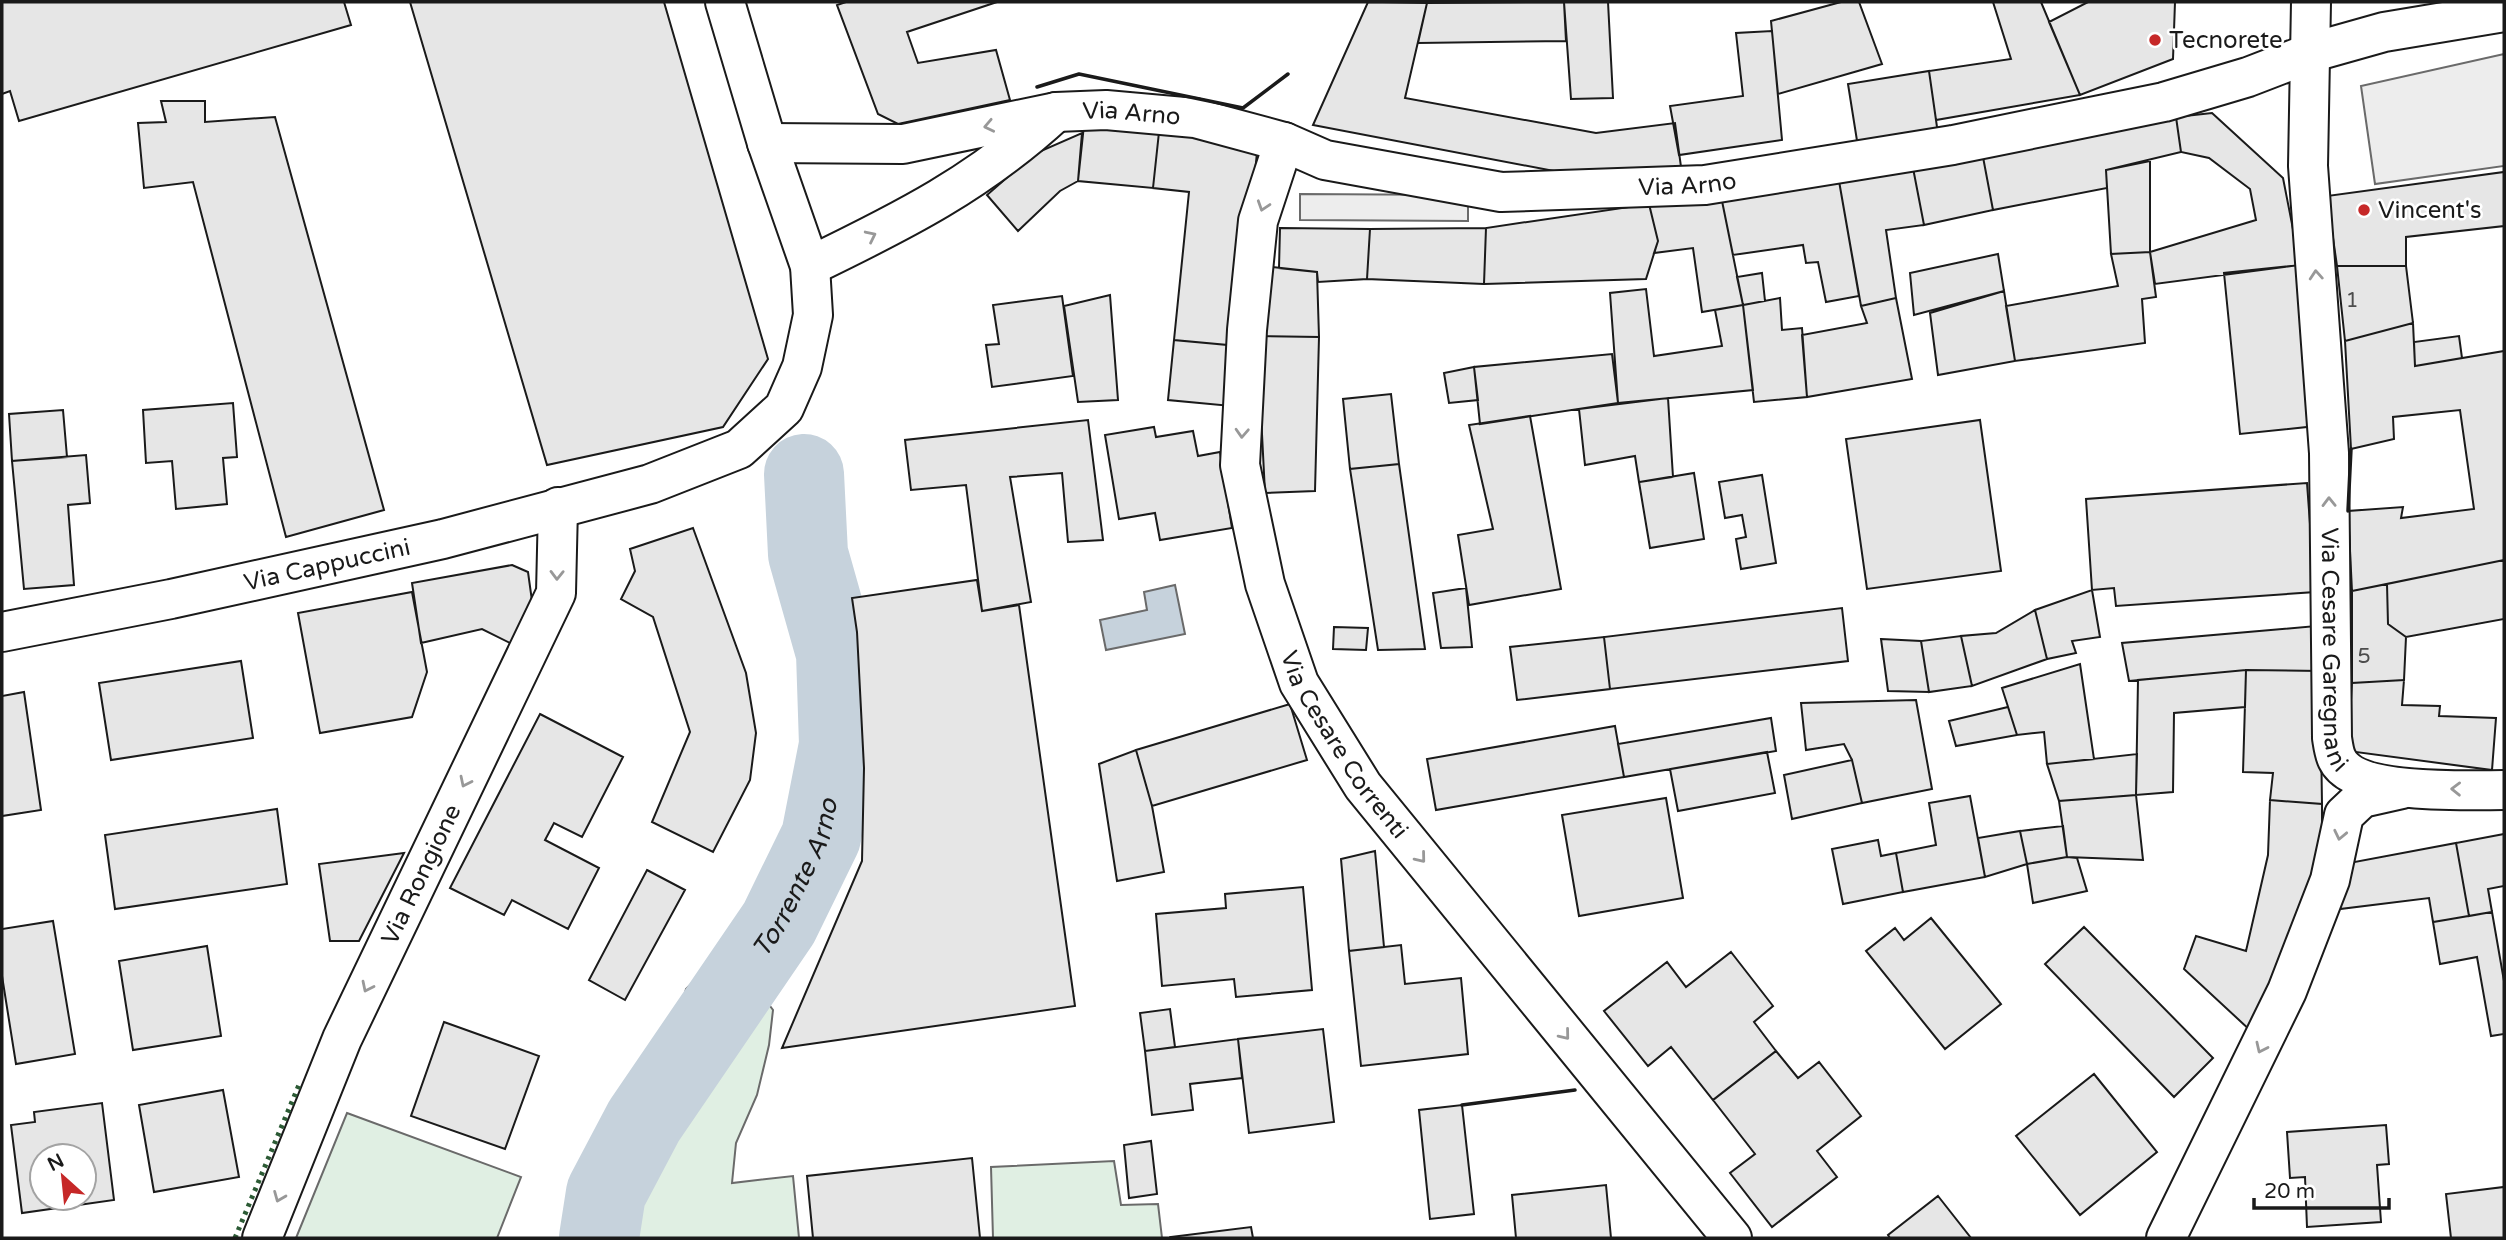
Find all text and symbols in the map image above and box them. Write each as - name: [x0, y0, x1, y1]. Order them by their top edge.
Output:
- place label: Tecnorete: [2169, 26, 2283, 55]
- marker: Tecnorete: [2147, 32, 2163, 48]
- street label: Via Arno: [1082, 96, 1182, 132]
- one-way arrow: [983, 118, 995, 133]
- street label: Via Arno: [1638, 166, 1738, 202]
- place label: Vincent's: [2378, 196, 2482, 225]
- one-way arrow: [1257, 200, 1271, 212]
- marker: Vincent's: [2356, 202, 2372, 218]
- one-way arrow: [864, 230, 876, 244]
- one-way arrow: [2309, 269, 2324, 280]
- house number: 1: [2345, 288, 2359, 313]
- one-way arrow: [1235, 427, 1250, 438]
- one-way arrow: [2321, 496, 2337, 507]
- street label: Via Cesare Garegnani: [2315, 527, 2354, 778]
- street label: Via Cappuccini: [241, 533, 413, 597]
- one-way arrow: [549, 570, 564, 581]
- house number: 5: [2357, 644, 2371, 669]
- street label: Via Cesare Correnti: [1274, 647, 1414, 845]
- one-way arrow: [460, 775, 474, 787]
- one-way arrow: [2450, 782, 2461, 797]
- water label: Torrente Arno: [745, 795, 844, 963]
- street label: Via Rongione: [375, 800, 467, 950]
- one-way arrow: [2333, 829, 2348, 841]
- one-way arrow: [1413, 850, 1426, 862]
- one-way arrow: [361, 980, 375, 992]
- one-way arrow: [1556, 1027, 1569, 1039]
- one-way arrow: [2255, 1041, 2269, 1053]
- north arrow: [28, 1142, 98, 1212]
- text: N: [44, 1149, 68, 1176]
- scale bar: [2254, 1166, 2389, 1210]
- text: 20 m: [2264, 1179, 2315, 1204]
- one-way arrow: [273, 1190, 287, 1202]

